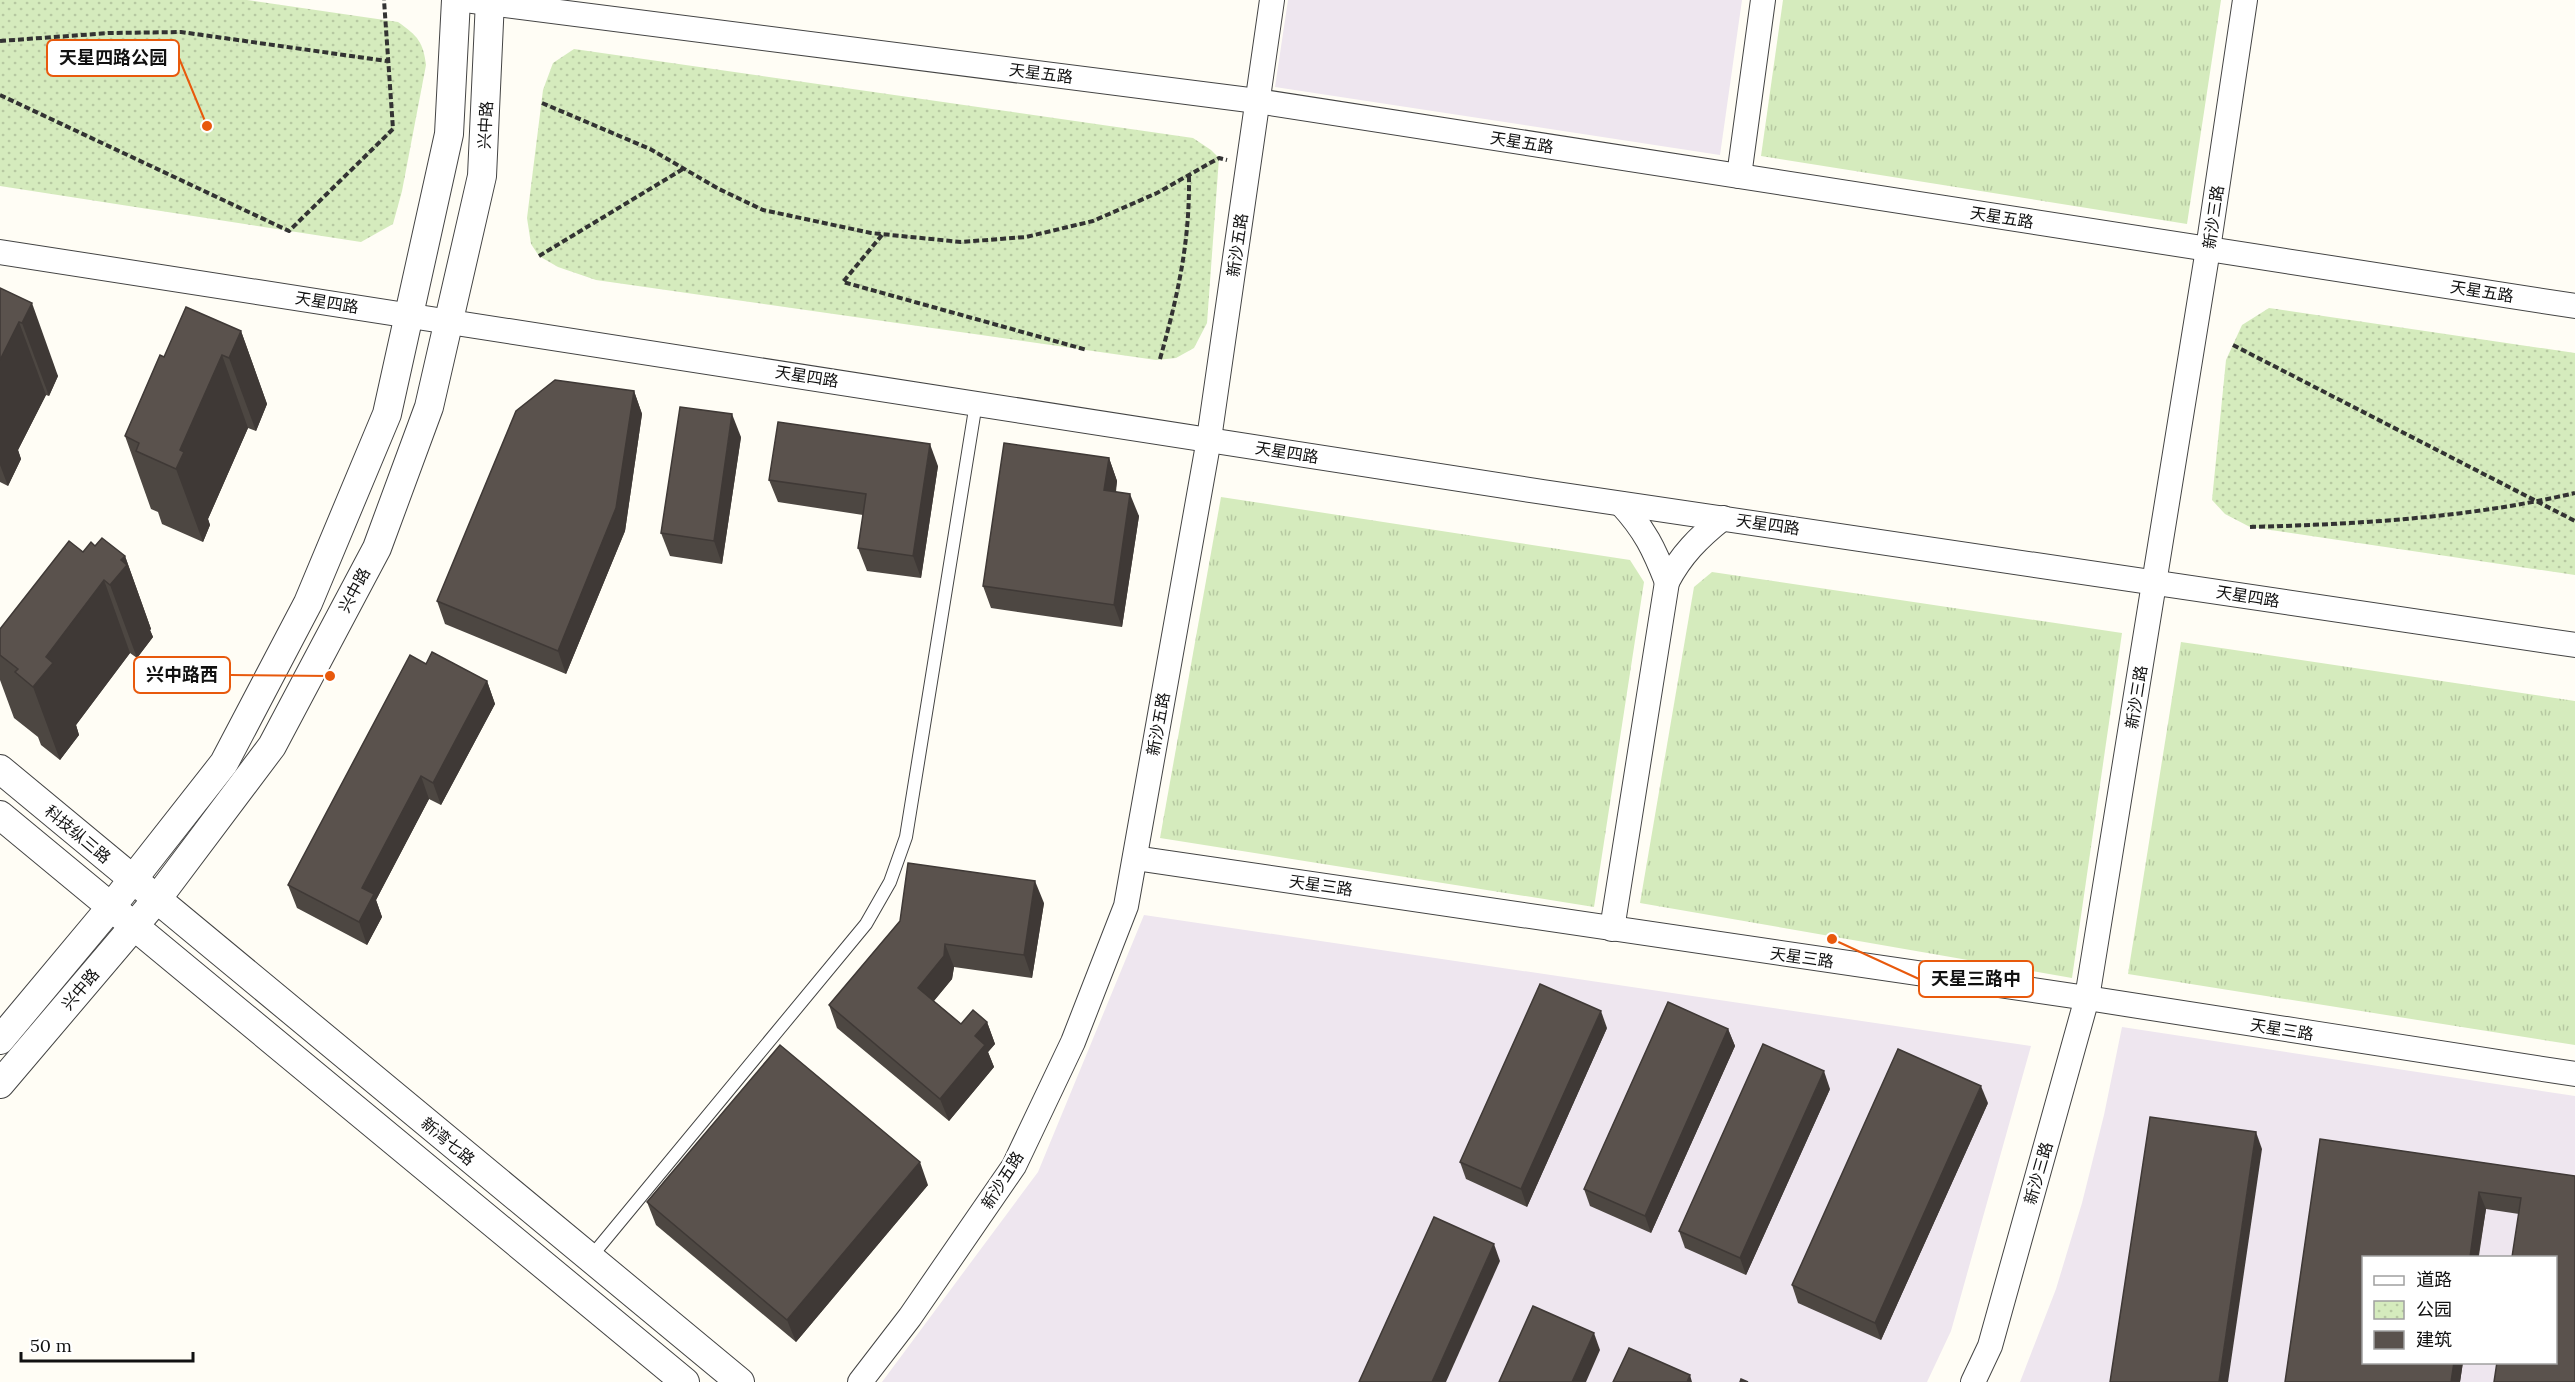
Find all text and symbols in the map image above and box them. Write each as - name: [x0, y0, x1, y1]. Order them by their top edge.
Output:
- callout: 天星四路公园: [47, 40, 179, 76]
- text: 天星四路公园: [59, 46, 167, 69]
- street label: 天星五路: [1008, 59, 1074, 87]
- street label: 兴中路: [474, 101, 496, 149]
- street label: 天星五路: [1489, 127, 1555, 157]
- street label: 新沙三路: [2199, 184, 2227, 250]
- street label: 天星五路: [1969, 202, 2035, 232]
- street label: 新沙五路: [1223, 212, 1251, 278]
- street label: 天星五路: [2449, 276, 2515, 306]
- street label: 天星四路: [294, 287, 360, 317]
- street label: 天星四路: [774, 361, 840, 391]
- street label: 天星四路: [1254, 437, 1320, 467]
- street label: 天星四路: [1735, 510, 1801, 538]
- street label: 兴中路: [334, 564, 374, 616]
- street label: 天星四路: [2215, 581, 2281, 611]
- callout: 兴中路西: [134, 657, 230, 693]
- text: 兴中路西: [146, 663, 218, 686]
- street label: 新沙三路: [2121, 664, 2151, 730]
- street label: 新沙五路: [1143, 691, 1173, 757]
- street label: 科技纵三路: [41, 801, 115, 867]
- street label: 天星三路: [1288, 871, 1354, 899]
- street label: 天星三路: [1769, 943, 1835, 971]
- callout: 天星三路中: [1919, 961, 2033, 997]
- street label: 兴中路: [57, 964, 103, 1014]
- text: 天星三路中: [1931, 967, 2021, 990]
- street label: 天星三路: [2249, 1014, 2315, 1044]
- street label: 新湾七路: [417, 1113, 479, 1169]
- street label: 新沙三路: [2020, 1139, 2056, 1207]
- street label: 新沙五路: [977, 1148, 1027, 1212]
- legend: [2362, 1256, 2557, 1364]
- text: 道路: [2416, 1268, 2452, 1291]
- text: 公园: [2416, 1298, 2452, 1321]
- scale bar: [21, 1325, 194, 1363]
- text: 建筑: [2416, 1328, 2452, 1351]
- text: 50 m: [30, 1334, 72, 1357]

